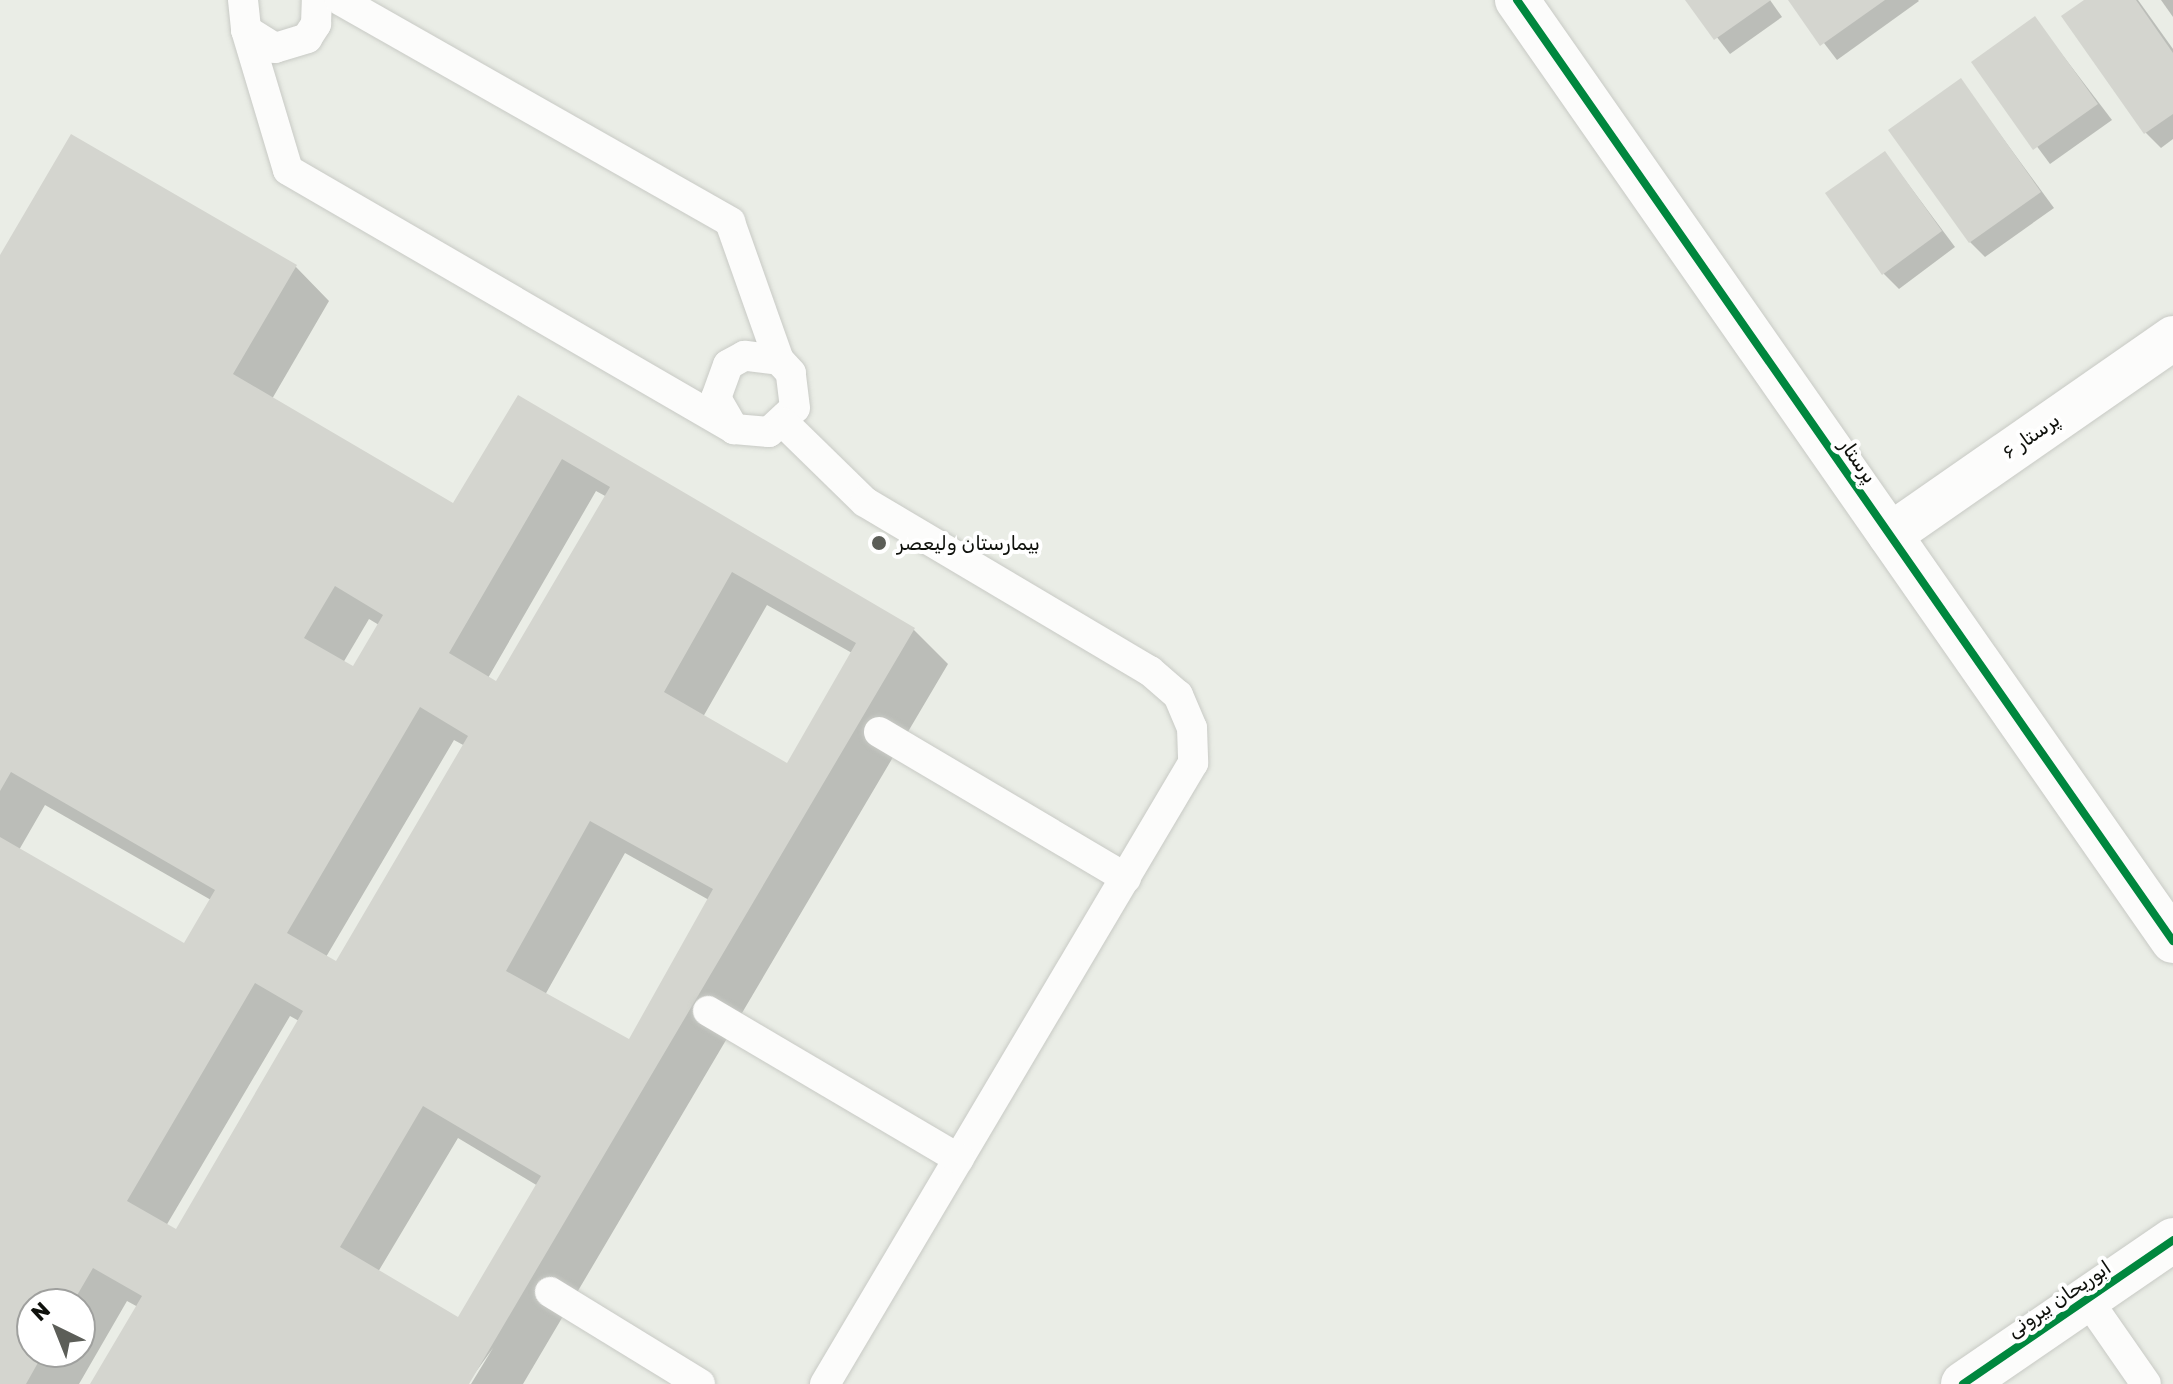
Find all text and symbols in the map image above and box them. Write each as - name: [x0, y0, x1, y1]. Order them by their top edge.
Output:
- street label: پرستار ۶: [1998, 408, 2064, 464]
- street label: پرستار: [1834, 434, 1882, 488]
- place label: بیمارستان ولیعصر: [897, 531, 1040, 555]
- marker: بیمارستان ولیعصر: [868, 532, 890, 554]
- street label: ابوریحان بیرونی: [2002, 1255, 2116, 1343]
- north arrow: [16, 1288, 96, 1368]
- text: N: [26, 1296, 56, 1327]

